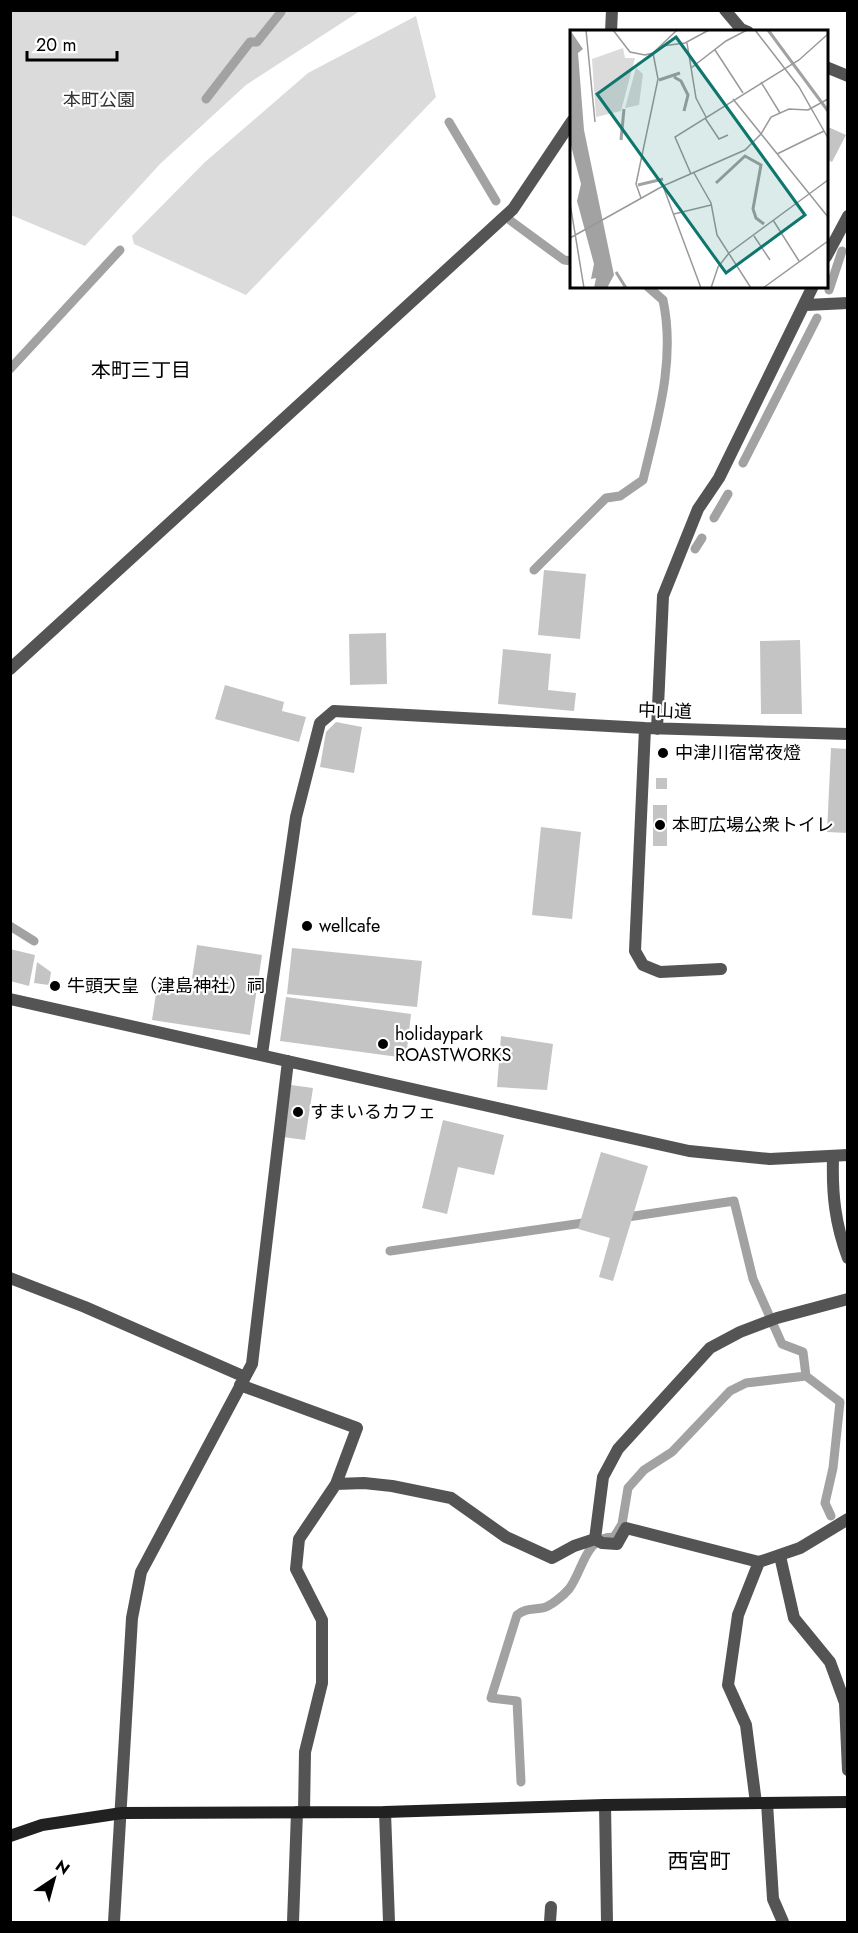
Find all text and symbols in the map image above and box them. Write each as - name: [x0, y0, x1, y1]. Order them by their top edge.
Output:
- scale bar: [27, 24, 117, 62]
- inset map: [570, 30, 828, 288]
- text: 20 m: [36, 32, 76, 58]
- park label: 本町公園: [63, 87, 135, 113]
- district label: 本町三丁目: [91, 356, 191, 385]
- street label: 中山道: [638, 697, 692, 725]
- place label: 中津川宿常夜燈: [675, 740, 801, 766]
- marker: 中津川宿常夜燈: [656, 746, 670, 760]
- place label: 本町広場公衆トイレ: [672, 812, 834, 838]
- marker: 本町広場公衆トイレ: [653, 818, 667, 832]
- place label: wellcafe: [319, 913, 380, 939]
- marker: wellcafe: [300, 919, 314, 933]
- place label: 牛頭天皇（津島神社）祠: [67, 973, 265, 999]
- marker: 牛頭天皇（津島神社）祠: [48, 979, 62, 993]
- place label: holidaypark ROASTWORKS: [395, 1021, 511, 1068]
- marker: holidaypark ROASTWORKS: [376, 1037, 390, 1051]
- place label: すまいるカフェ: [310, 1099, 436, 1125]
- marker: すまいるカフェ: [291, 1105, 305, 1119]
- district label: 西宮町: [668, 1846, 731, 1876]
- north arrow: [24, 1849, 84, 1909]
- text: N: [51, 1854, 74, 1880]

